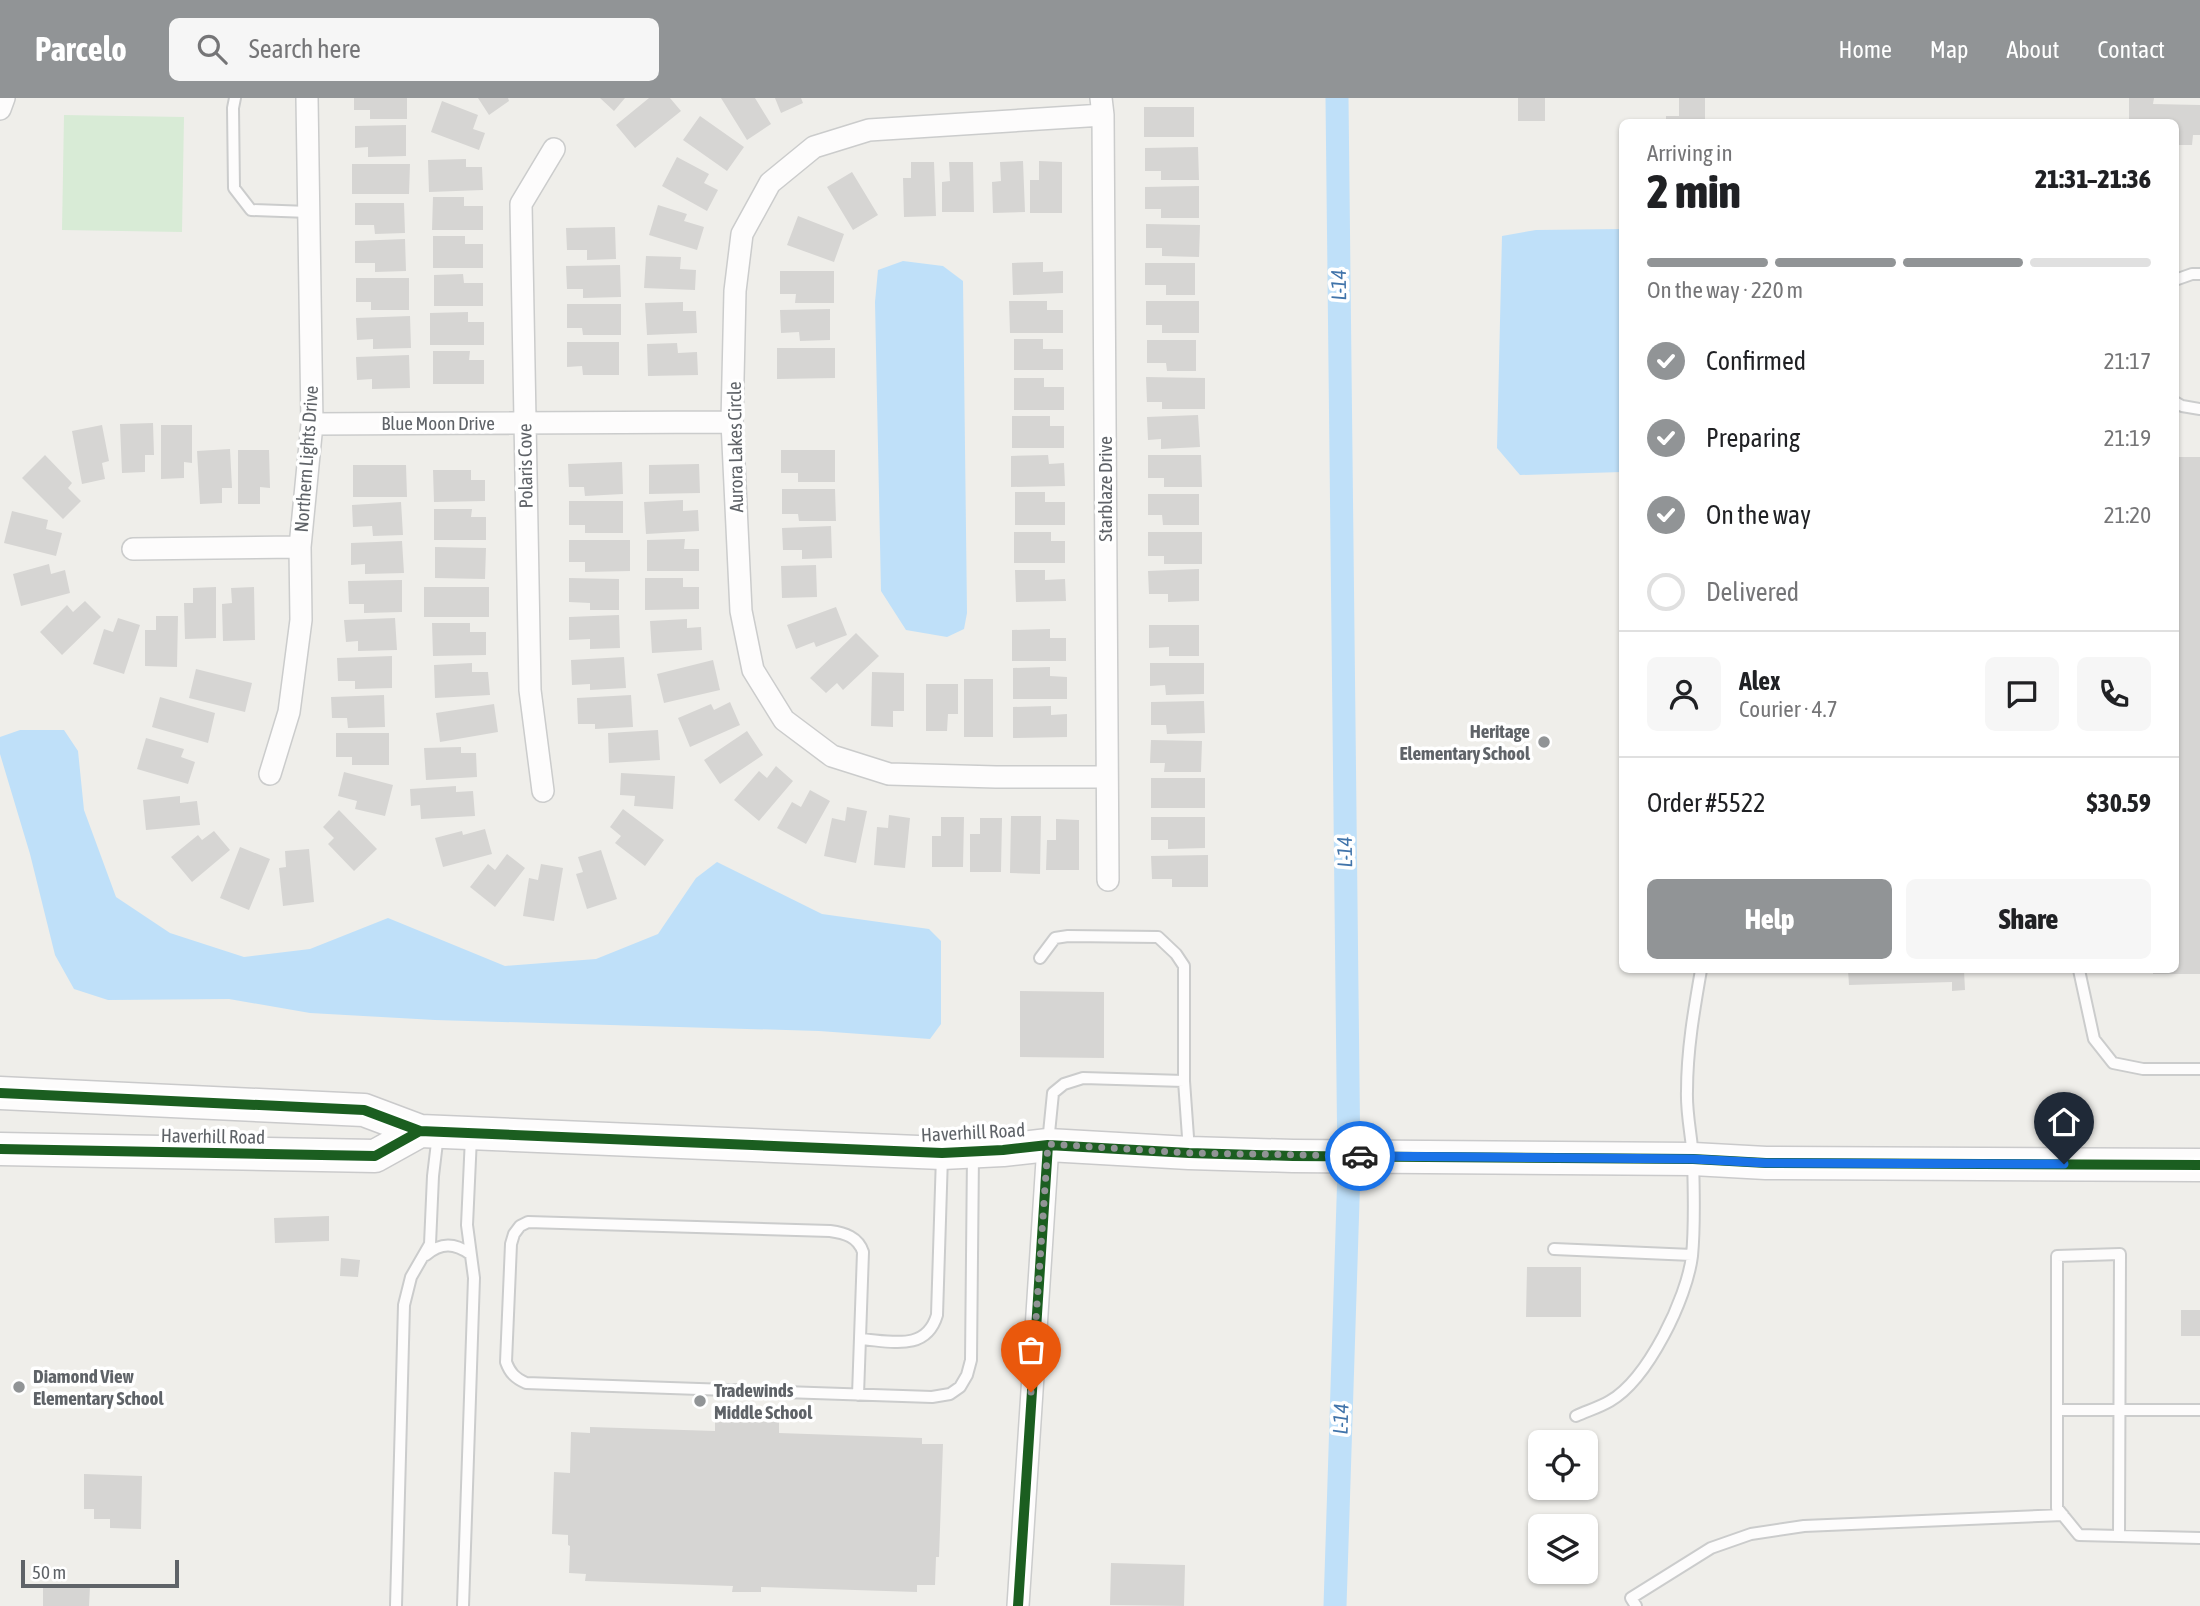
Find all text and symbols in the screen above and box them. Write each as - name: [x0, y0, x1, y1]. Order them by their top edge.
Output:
- search box: [169, 18, 659, 81]
- text: Parcelo: [35, 30, 127, 68]
- icon: search: [193, 30, 231, 68]
- text: Search here: [249, 34, 361, 64]
- text: Home: [1838, 36, 1892, 63]
- text: Map: [1930, 36, 1968, 63]
- text: About: [2006, 36, 2059, 63]
- text: Contact: [2097, 36, 2165, 63]
- text: Arriving in: [1647, 140, 1733, 166]
- text: 21:31–21:36: [2035, 164, 2151, 194]
- text: 2 min: [1647, 165, 1741, 218]
- water label: L-14: [1326, 269, 1350, 301]
- text: On the way · 220 m: [1647, 277, 1803, 303]
- icon: check: [1647, 342, 1685, 380]
- text: Confirmed: [1706, 346, 1806, 376]
- text: 21:17: [2104, 348, 2151, 374]
- street label: Aurora Lakes Circle: [723, 381, 747, 513]
- street label: Northern Lights Drive: [290, 385, 322, 533]
- street label: Blue Moon Drive: [381, 412, 495, 434]
- icon: check: [1647, 419, 1685, 457]
- street label: Polaris Cove: [513, 423, 537, 509]
- text: Preparing: [1706, 423, 1800, 453]
- text: 21:19: [2104, 425, 2151, 451]
- street label: Starblaze Drive: [1094, 436, 1116, 542]
- icon: check: [1647, 496, 1685, 534]
- text: On the way: [1706, 500, 1811, 530]
- text: 21:20: [2104, 502, 2151, 528]
- text: Delivered: [1706, 577, 1799, 607]
- button: person: [1647, 657, 1721, 731]
- button: chat: [1985, 657, 2059, 731]
- button: phone: [2077, 657, 2151, 731]
- text: Alex: [1739, 666, 1780, 696]
- text: Courier · 4.7: [1739, 696, 1838, 722]
- place label: Heritage Elementary School: [1399, 720, 1531, 764]
- marker: Heritage Elementary School: [1536, 734, 1552, 750]
- text: Order #5522: [1647, 788, 1766, 818]
- text: $30.59: [2087, 788, 2151, 818]
- water label: L-14: [1332, 836, 1356, 868]
- button: Help: [1647, 879, 1892, 959]
- button: Share: [1906, 879, 2151, 959]
- pin: [2034, 1092, 2094, 1164]
- icon: home: [2045, 1103, 2083, 1141]
- street label: Haverhill Road: [920, 1118, 1026, 1146]
- courier: [1325, 1121, 1395, 1191]
- street label: Haverhill Road: [161, 1124, 265, 1148]
- icon: car: [1341, 1137, 1379, 1175]
- pin: [1001, 1320, 1061, 1392]
- icon: bag: [1012, 1331, 1050, 1369]
- place label: Diamond View Elementary School: [33, 1365, 165, 1409]
- marker: Diamond View Elementary School: [11, 1379, 27, 1395]
- place label: Tradewinds Middle School: [714, 1379, 813, 1423]
- marker: Tradewinds Middle School: [692, 1393, 708, 1409]
- water label: L-14: [1327, 1403, 1353, 1435]
- map controls: [1528, 1430, 1598, 1584]
- button: locate: [1528, 1430, 1598, 1500]
- button: layers: [1528, 1514, 1598, 1584]
- scale bar: [21, 1557, 178, 1589]
- text: 50 m: [32, 1561, 66, 1583]

